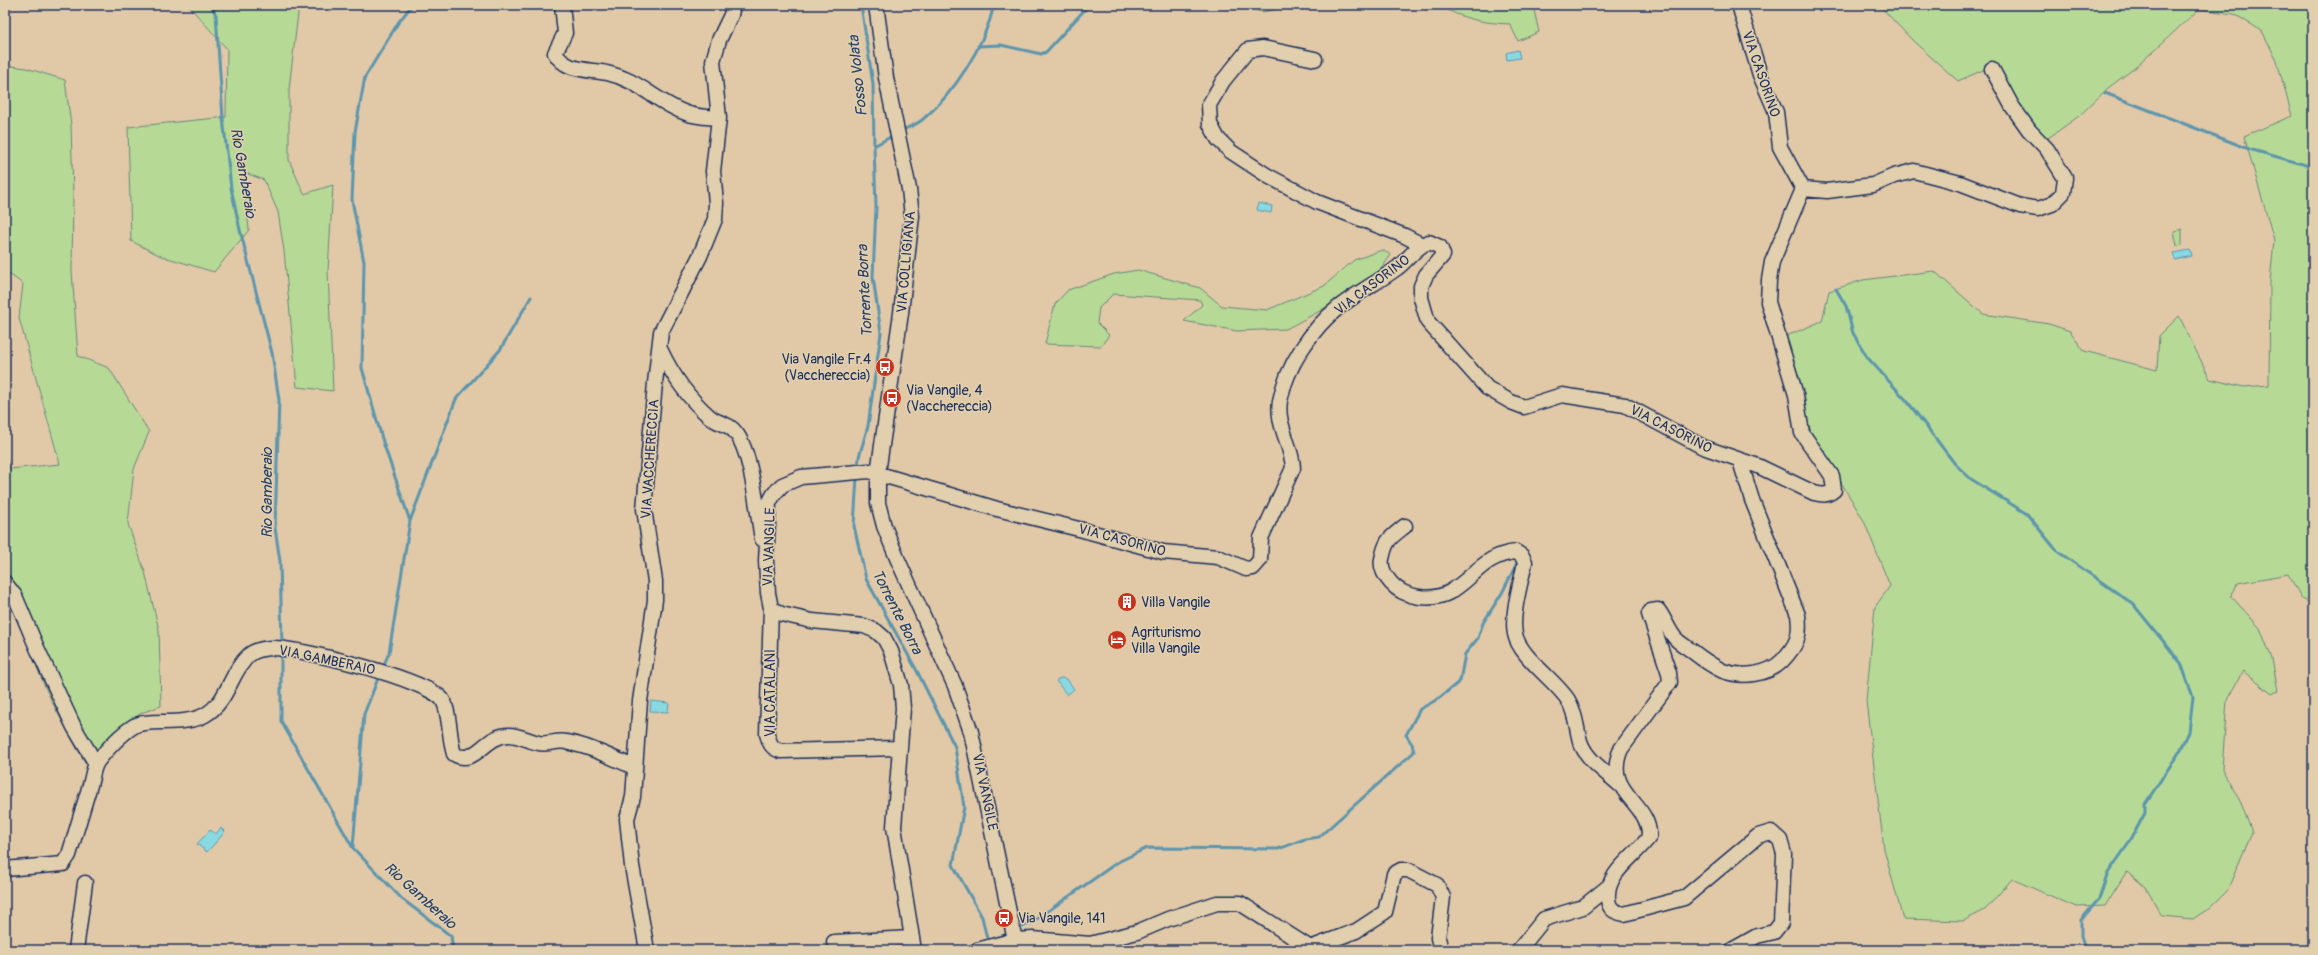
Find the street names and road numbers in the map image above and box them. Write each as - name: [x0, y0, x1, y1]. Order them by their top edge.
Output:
- street label: VIA CASORINO: [1738, 29, 1784, 119]
- street label: VIA COLLIGIANA: [893, 210, 919, 314]
- street label: VIA CASORINO: [1331, 251, 1413, 319]
- street label: VIA VACCHERECCIA: [637, 399, 663, 519]
- street label: VIA CASORINO: [1627, 401, 1715, 457]
- street label: VIA VANGILE: [759, 507, 779, 587]
- street label: VIA CASORINO: [1076, 520, 1168, 560]
- street label: VIA GAMBERAIO: [277, 641, 377, 679]
- street label: VIA CATALANI: [762, 649, 779, 737]
- street label: VIA VANGILE: [969, 752, 1001, 832]

